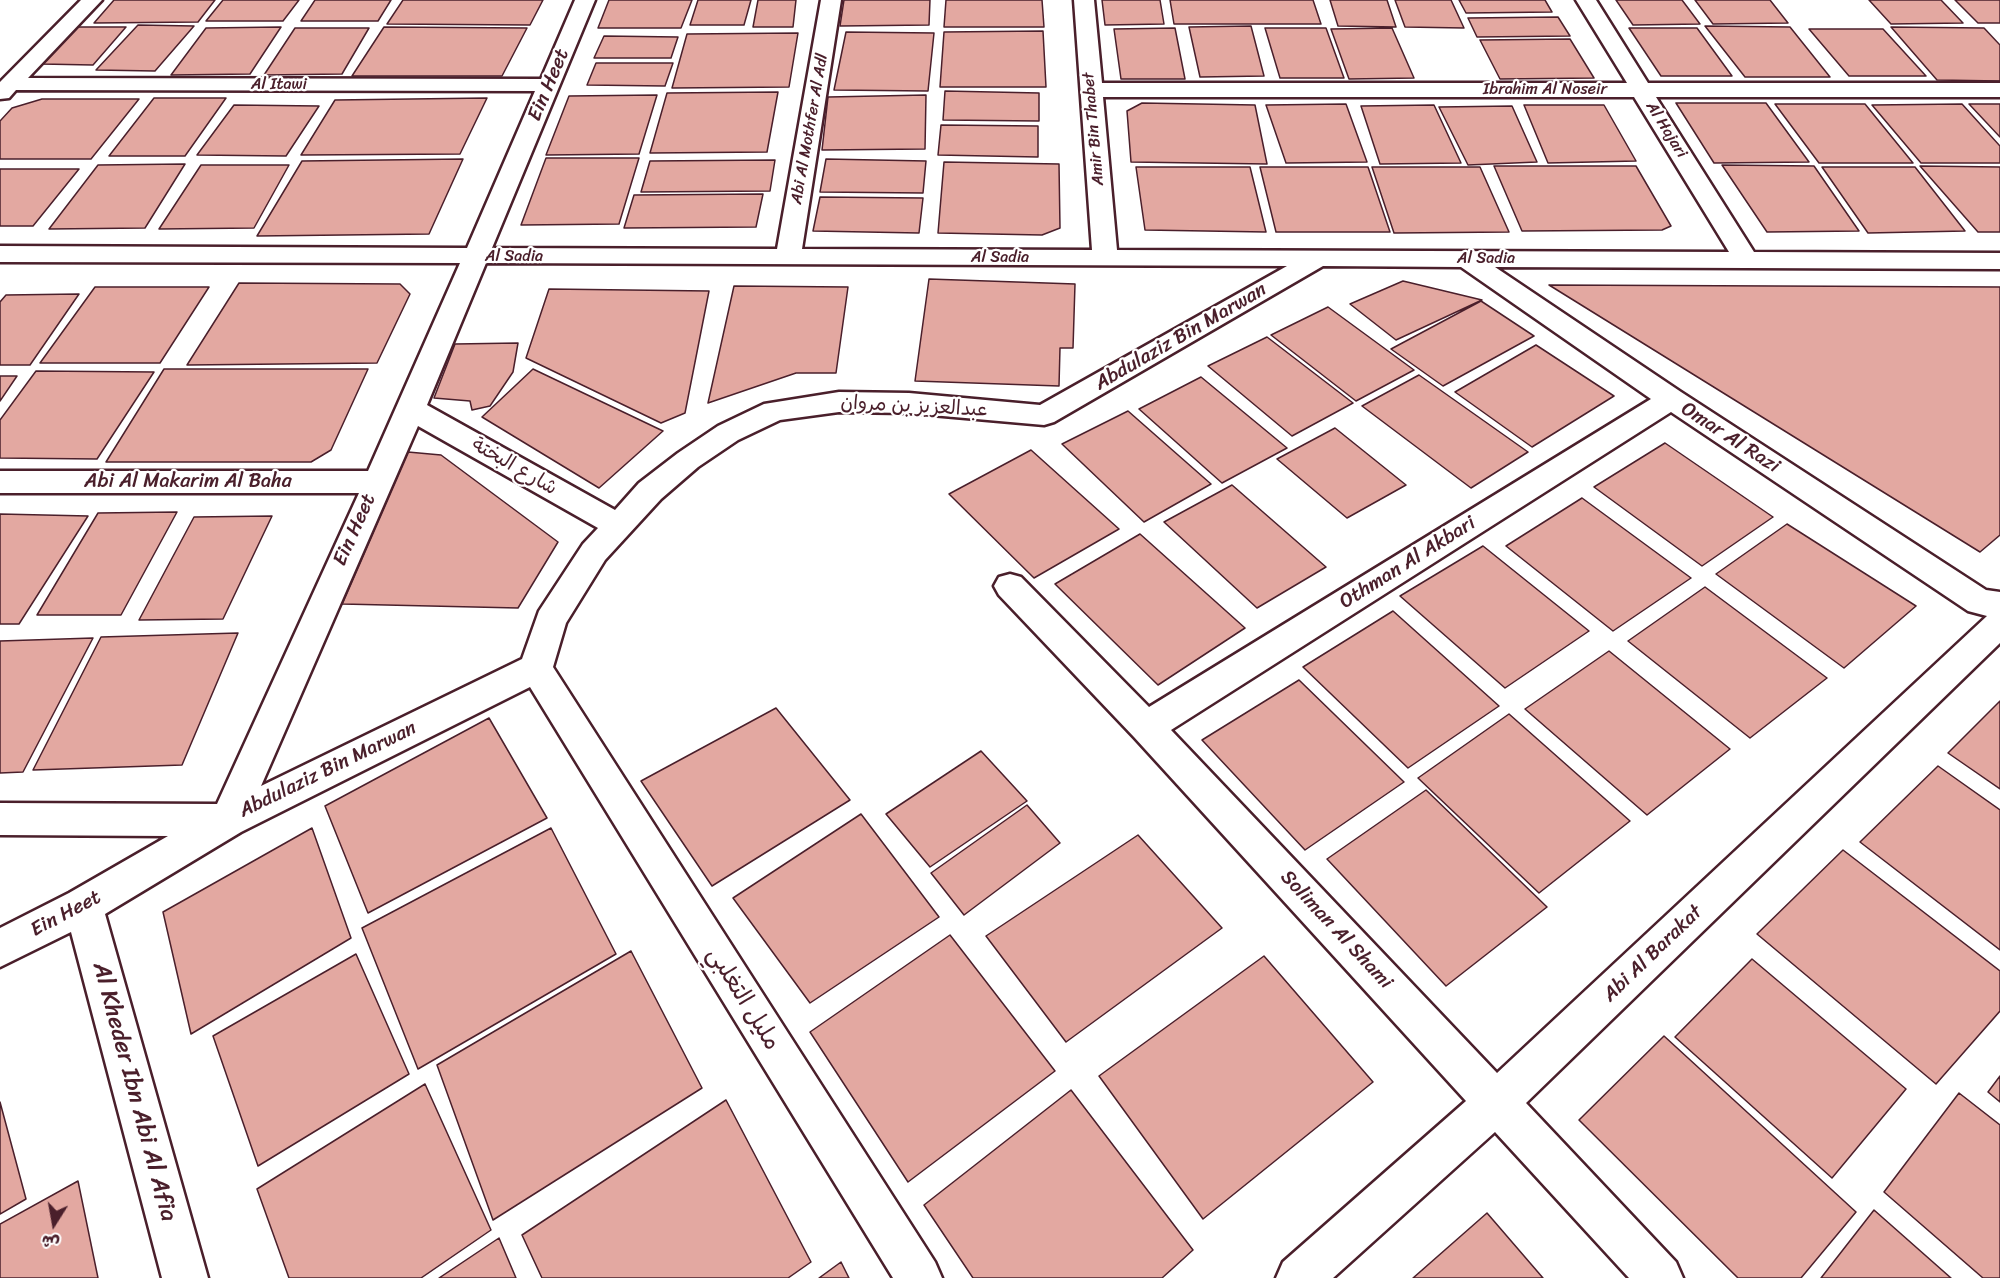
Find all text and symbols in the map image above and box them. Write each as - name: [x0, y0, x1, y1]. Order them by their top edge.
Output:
- street label: Ein Heet: [523, 45, 575, 125]
- street label: Abi Al Mothfer Al Adl: [787, 52, 833, 206]
- street label: Amir Bin Thabet: [1079, 72, 1109, 186]
- street label: Al Itawi: [251, 75, 307, 95]
- street label: Ibrahim Al Noseir: [1483, 80, 1607, 100]
- street label: Al Hajari: [1641, 98, 1691, 162]
- street label: Al Sadia: [485, 247, 543, 267]
- street label: Al Sadia: [971, 248, 1029, 268]
- street label: Al Sadia: [1457, 249, 1515, 269]
- street label: Abdulaziz Bin Marwan: [1091, 278, 1271, 396]
- street label: عبدالعزيز بن مروان: [840, 391, 988, 423]
- street label: Omar Al Razi: [1676, 397, 1784, 479]
- street label: شارع البختة: [467, 433, 561, 501]
- street label: Abi Al Makarim Al Baha: [84, 470, 292, 494]
- street label: Ein Heet: [329, 490, 381, 570]
- street label: Othman Al Akbari: [1336, 512, 1480, 614]
- street label: Abdulaziz Bin Marwan: [235, 717, 421, 823]
- street label: Soliman Al Shami: [1275, 866, 1397, 994]
- street label: Ein Heet: [27, 886, 105, 942]
- street label: Abi Al Barakat: [1598, 901, 1708, 1007]
- street label: مليل التغلبي: [700, 942, 786, 1056]
- street label: Al Kheder Ibn Abi Al Afia: [85, 959, 183, 1225]
- north arrow: [24, 1194, 84, 1254]
- text: ش: [39, 1226, 62, 1258]

